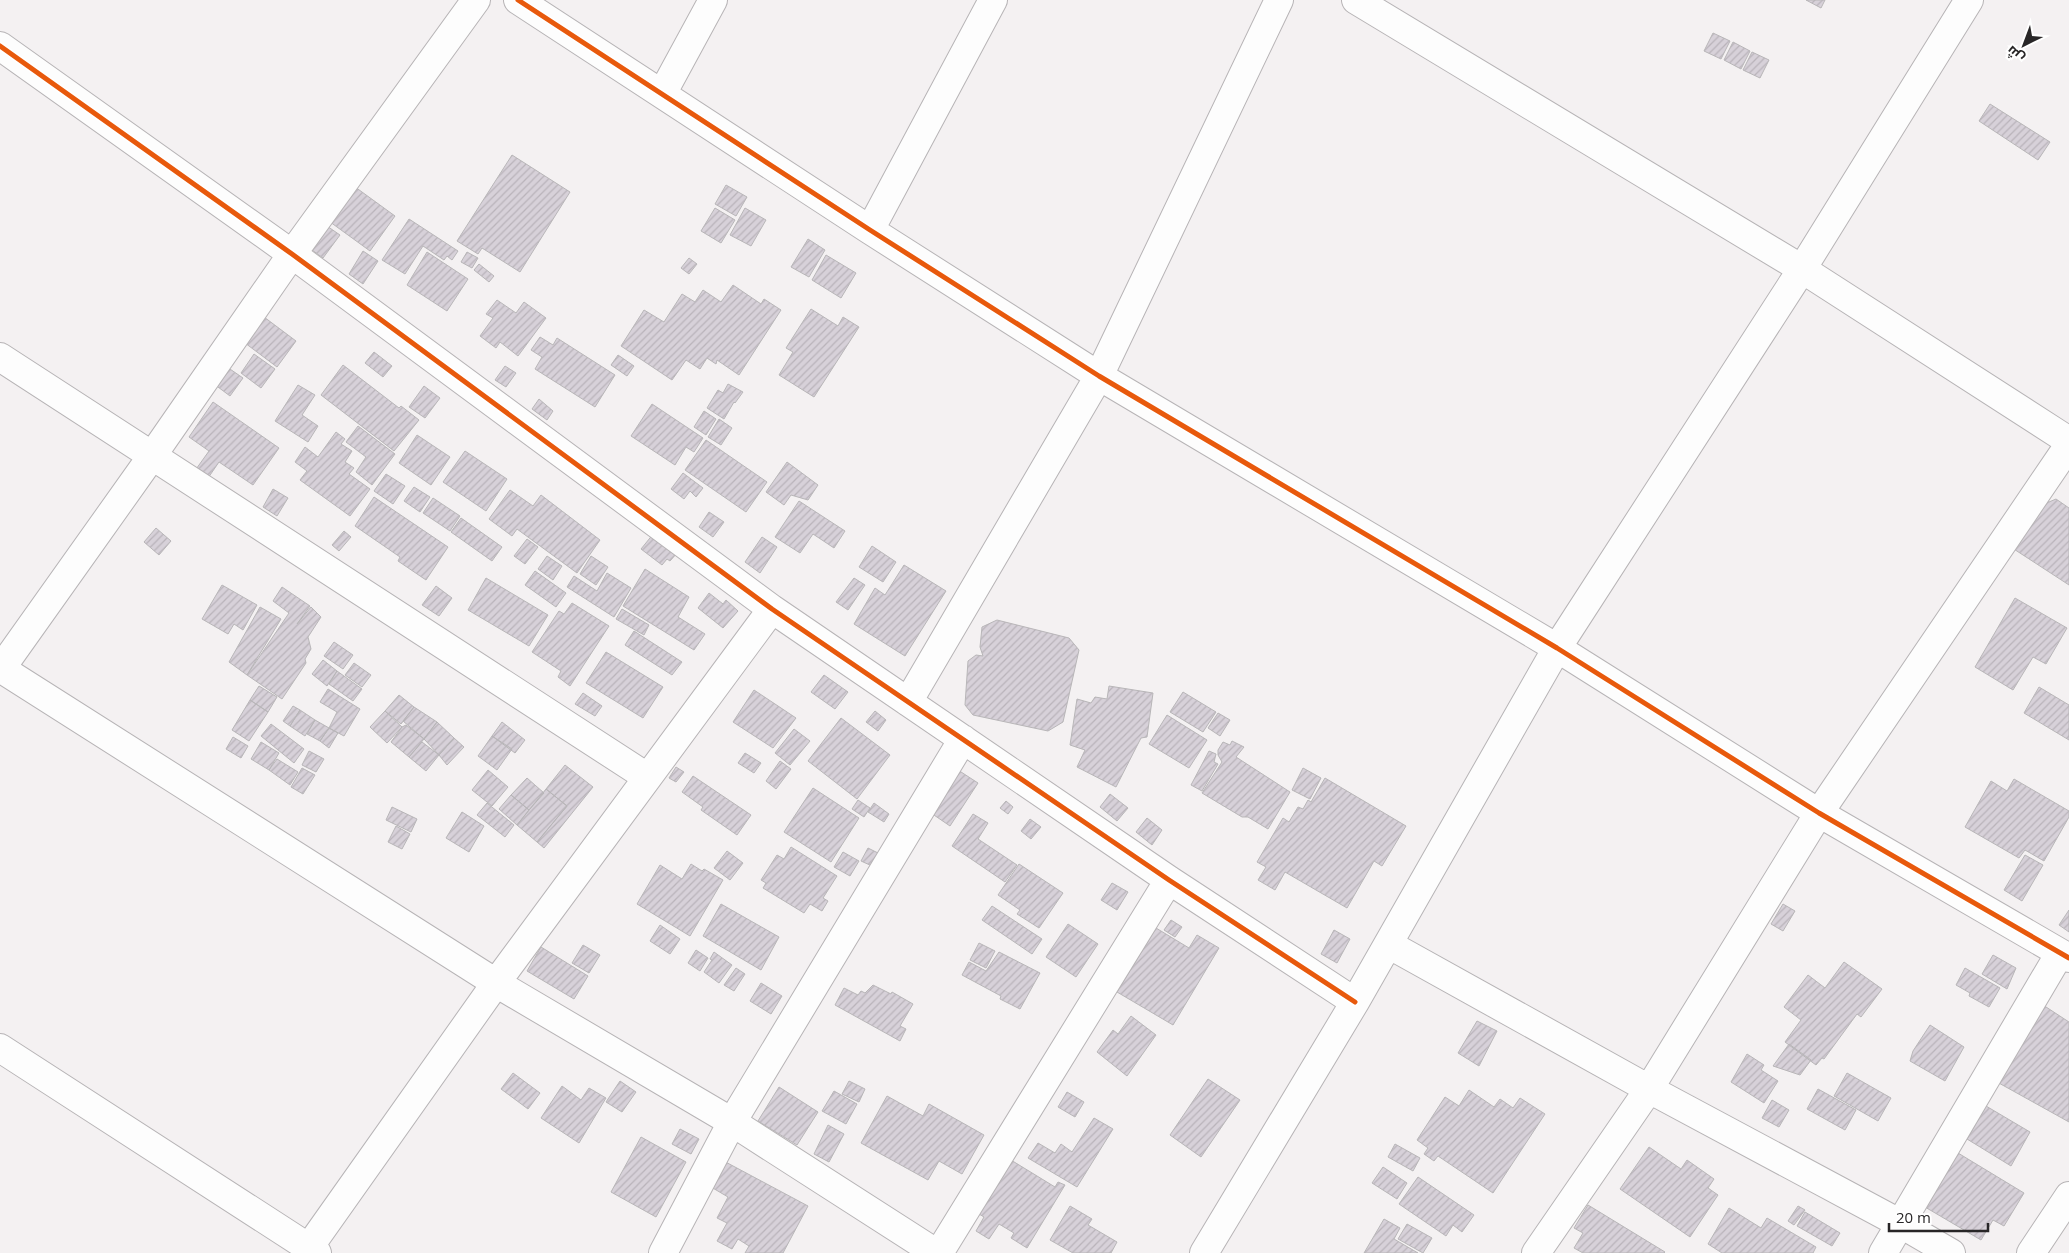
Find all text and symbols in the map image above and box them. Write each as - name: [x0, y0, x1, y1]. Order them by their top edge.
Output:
- north arrow: [1999, 20, 2049, 70]
- text: ش: [2002, 42, 2028, 68]
- scale bar: [1889, 1200, 1988, 1232]
- text: 20 m: [1896, 1207, 1931, 1227]

